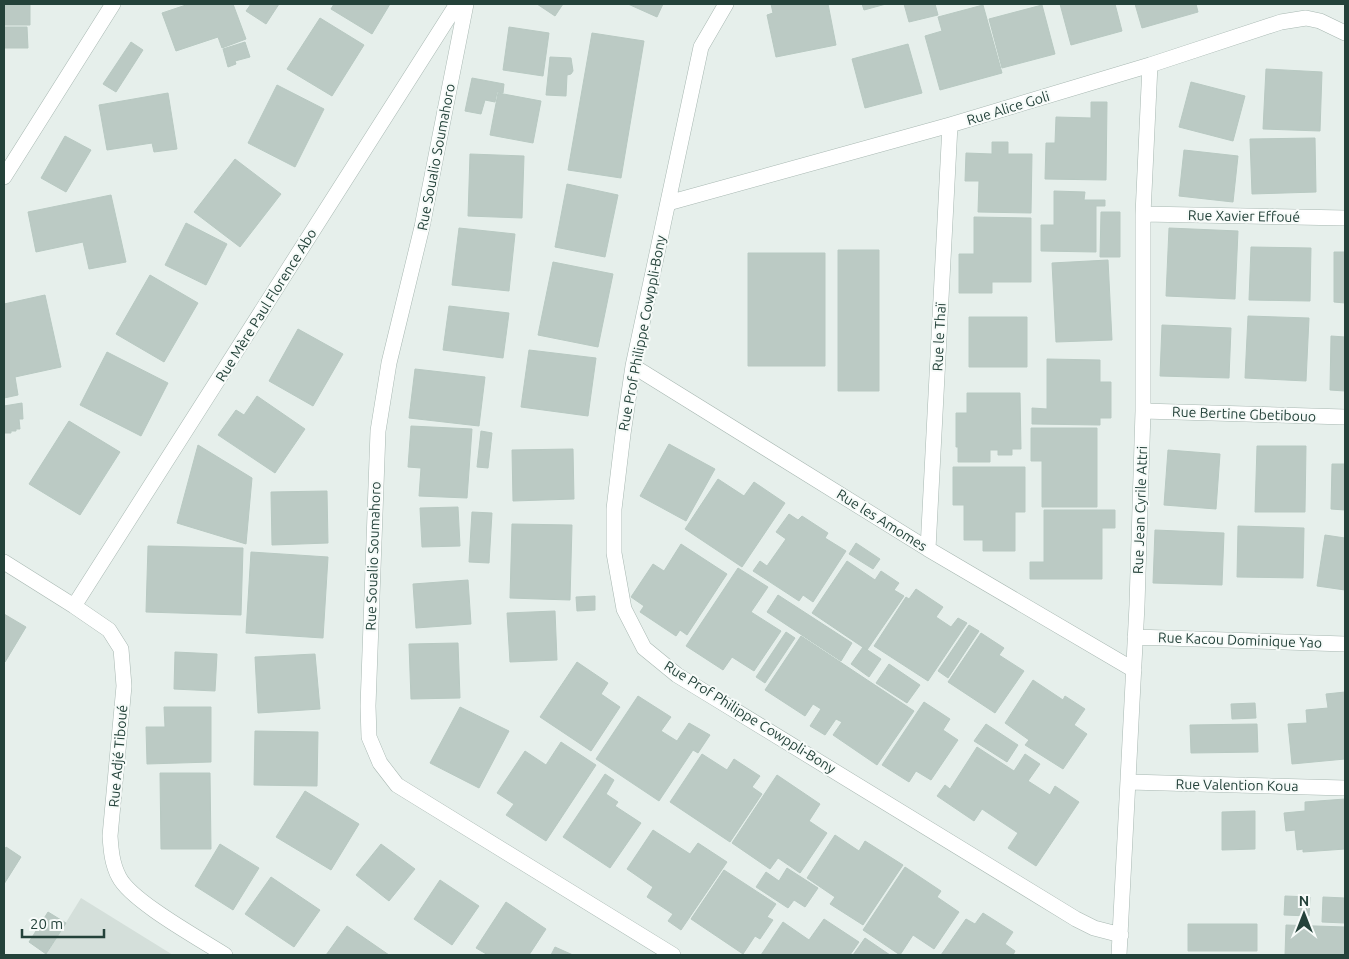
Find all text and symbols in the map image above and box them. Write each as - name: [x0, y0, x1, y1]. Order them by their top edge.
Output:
- street label: Rue Soualio Soumahoro: [414, 82, 458, 232]
- street label: Rue Alice Goli: [965, 88, 1051, 128]
- street label: Rue Xavier Effoué: [1188, 207, 1300, 225]
- street label: Rue Mère Paul Florence Abo: [212, 226, 320, 384]
- street label: Rue Prof Philippe Cowppli-Bony: [615, 234, 669, 432]
- street label: Rue le Thaï: [929, 302, 949, 372]
- street label: Rue Bertine Gbetibouo: [1172, 403, 1316, 425]
- street label: Rue Jean Cyrile Attri: [1130, 446, 1150, 574]
- street label: Rue Soualio Soumahoro: [362, 481, 384, 631]
- street label: Rue les Amomes: [834, 486, 930, 554]
- street label: Rue Kacou Dominique Yao: [1158, 629, 1322, 651]
- street label: Rue Prof Philippe Cowppli-Bony: [661, 657, 839, 777]
- street label: Rue Adjé Tiboué: [106, 704, 130, 808]
- street label: Rue Valention Koua: [1175, 776, 1299, 794]
- north arrow: [1279, 889, 1329, 939]
- text: N: [1299, 893, 1309, 909]
- scale bar: [22, 906, 105, 938]
- text: 20 m: [30, 915, 63, 932]

